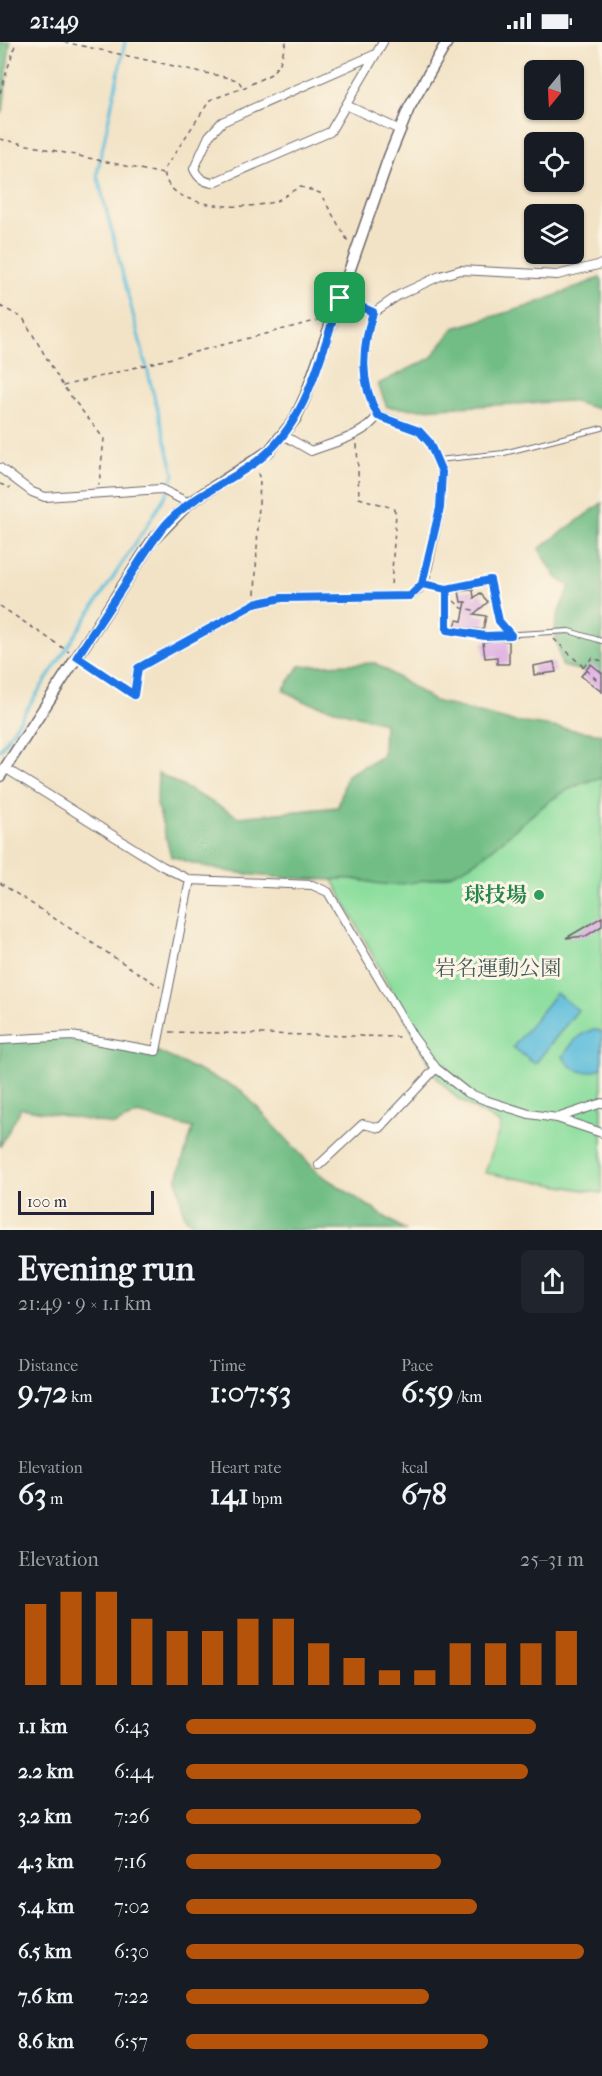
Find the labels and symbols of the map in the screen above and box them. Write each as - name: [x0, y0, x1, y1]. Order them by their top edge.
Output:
- north arrow: [524, 60, 584, 120]
- pin: [314, 272, 365, 323]
- place label: 球技場: [464, 883, 527, 907]
- marker: 球技場: [532, 888, 546, 902]
- park label: 岩名運動公園: [435, 956, 561, 980]
- scale bar: [18, 1188, 154, 1216]

